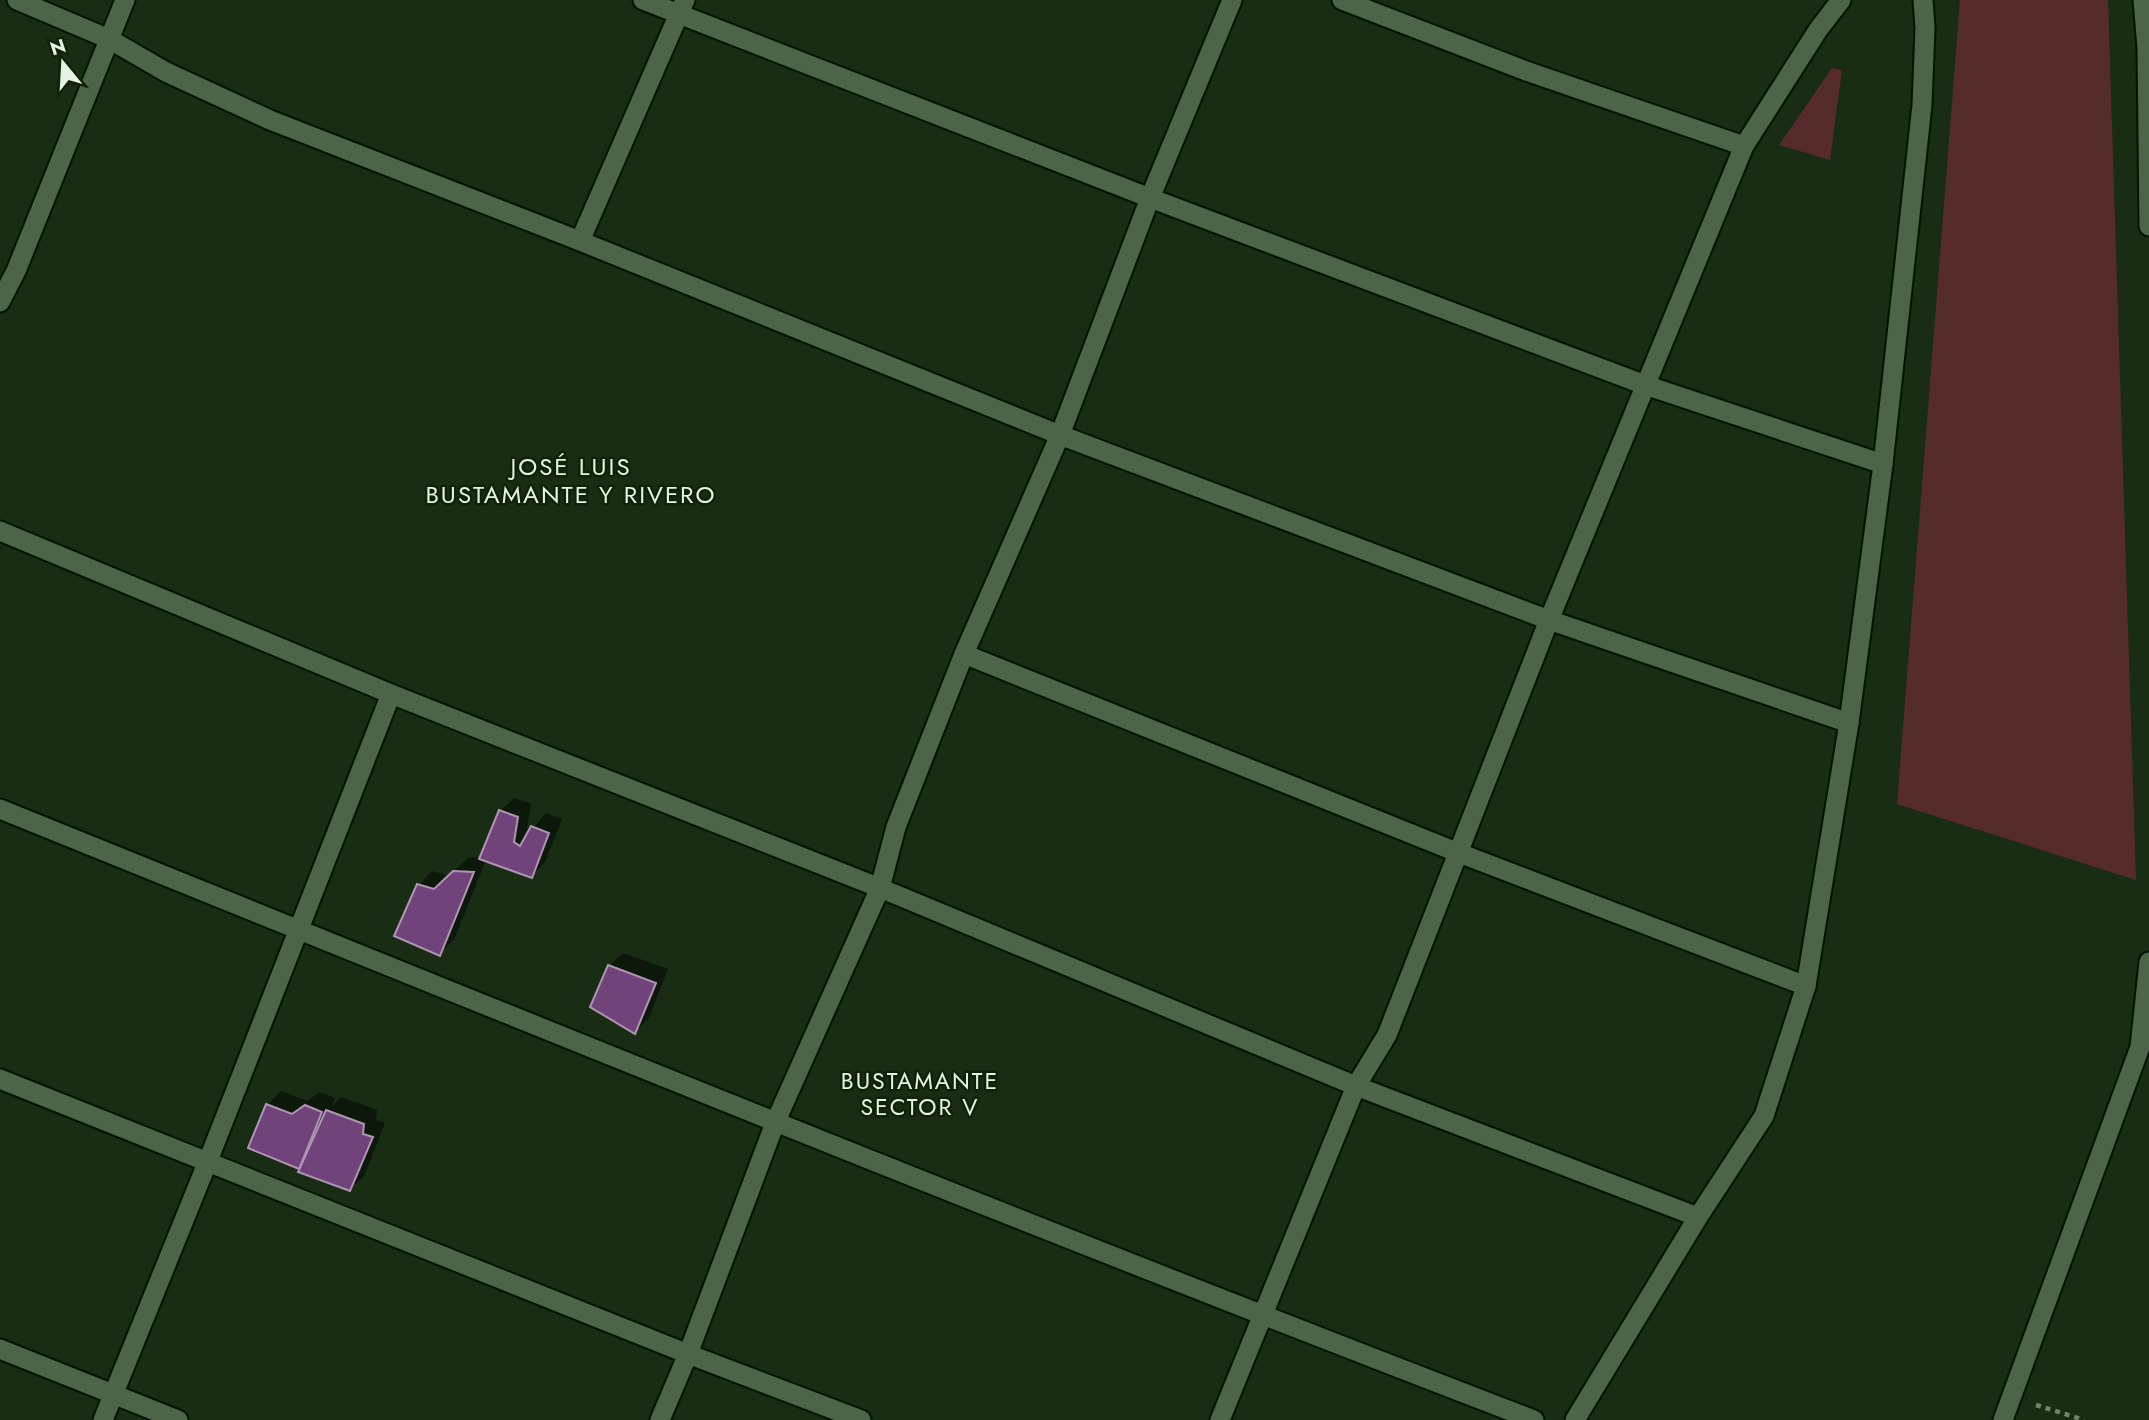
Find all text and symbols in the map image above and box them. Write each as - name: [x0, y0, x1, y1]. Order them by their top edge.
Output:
- north arrow: [28, 28, 98, 98]
- text: N: [47, 32, 69, 62]
- district label: JOSÉ LUIS BUSTAMANTE Y RIVERO: [425, 449, 717, 512]
- district label: BUSTAMANTE SECTOR V: [841, 1064, 999, 1124]

